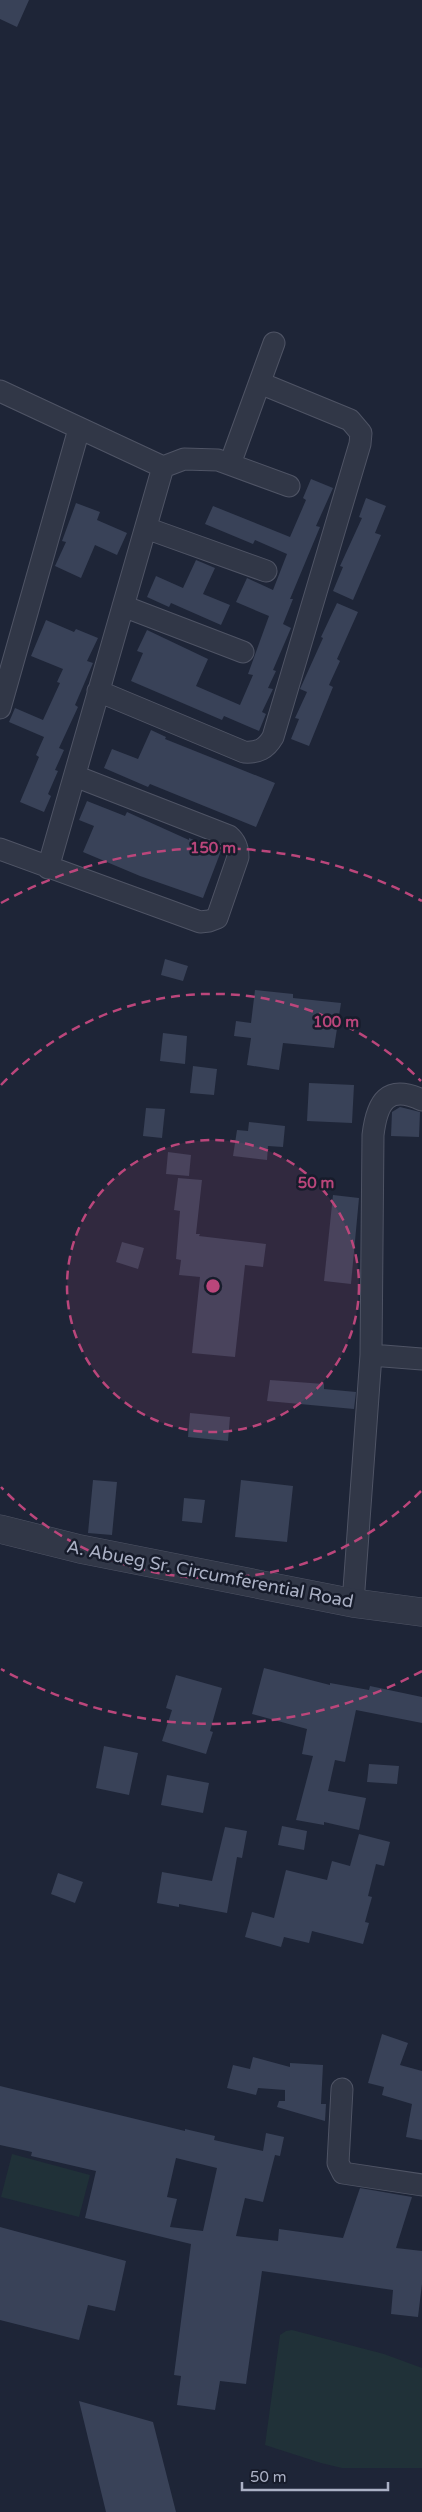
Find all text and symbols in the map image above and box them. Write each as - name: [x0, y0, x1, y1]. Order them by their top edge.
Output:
- text: 150 m: [190, 839, 236, 857]
- text: 100 m: [313, 1013, 359, 1031]
- text: 50 m: [298, 1174, 334, 1192]
- centre of rings: [204, 1277, 222, 1295]
- street label: A. Abueg Sr. Circumferential Road: [65, 1535, 355, 1613]
- scale bar: [242, 2460, 388, 2492]
- text: 50 m: [250, 2468, 287, 2486]

